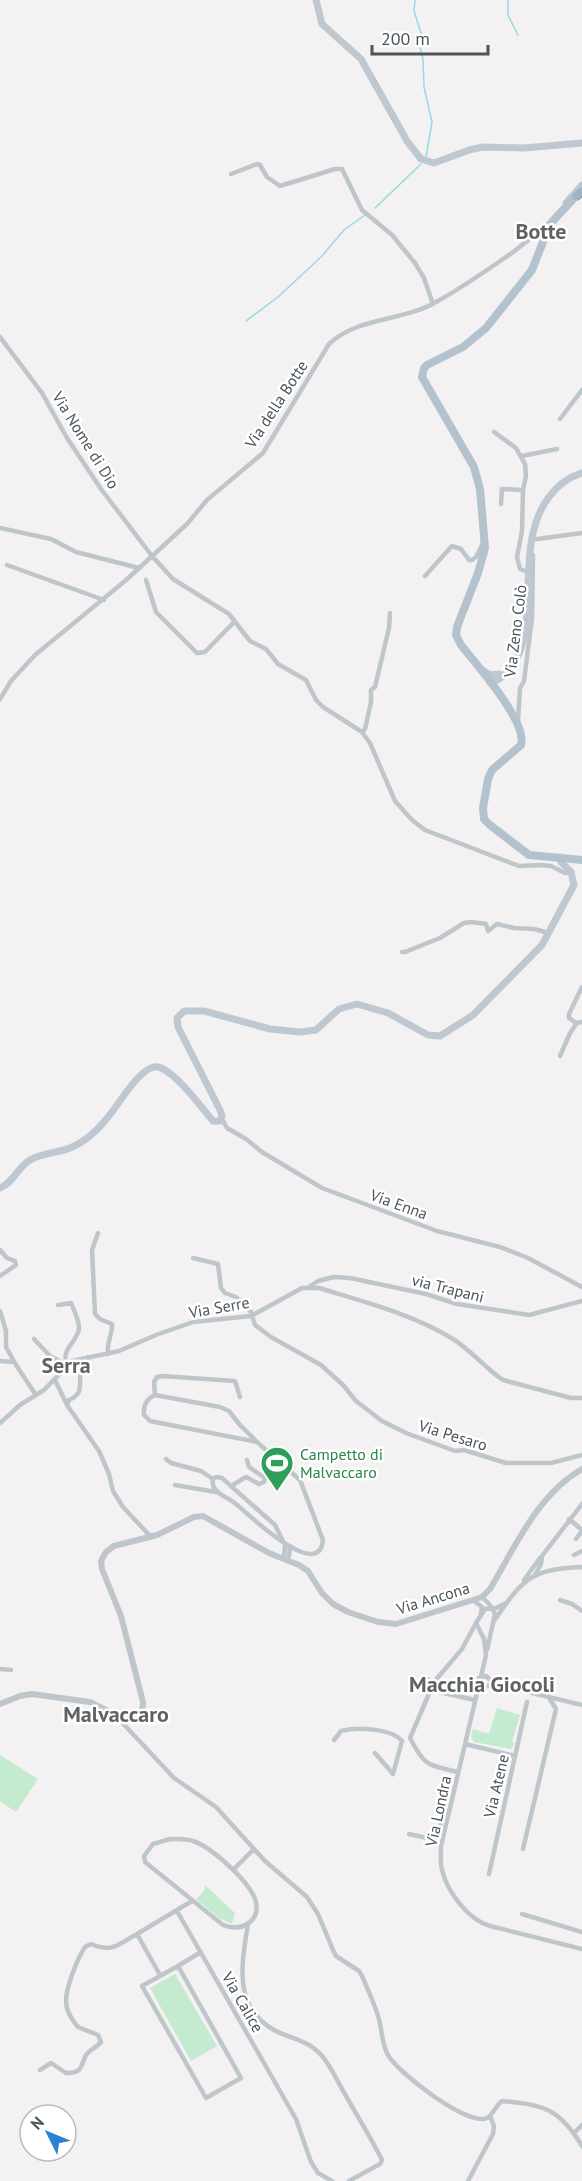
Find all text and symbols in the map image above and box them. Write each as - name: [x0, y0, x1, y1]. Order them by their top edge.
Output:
- scale bar: [372, 18, 488, 56]
- text: 200 m: [381, 27, 430, 50]
- district label: Botte: [515, 217, 567, 245]
- street label: Via della Botte: [240, 356, 312, 452]
- street label: Via Nome di Dio: [48, 387, 124, 492]
- street label: Via Zeno Colò: [499, 583, 531, 679]
- street label: Via Enna: [367, 1184, 430, 1224]
- street label: via Trapani: [410, 1269, 486, 1307]
- street label: Via Serre: [186, 1292, 251, 1322]
- district label: Serra: [41, 1351, 91, 1379]
- street label: Via Pesaro: [415, 1415, 490, 1455]
- place label: Campetto di Malvaccaro: [300, 1444, 383, 1482]
- sports icon: Campetto di Malvaccaro: [259, 1445, 295, 1492]
- street label: Via Ancona: [393, 1577, 472, 1619]
- district label: Macchia Giocoli: [409, 1670, 555, 1698]
- district label: Malvaccaro: [63, 1700, 169, 1728]
- street label: Via Atene: [479, 1752, 513, 1821]
- street label: Via Londra: [421, 1774, 455, 1849]
- street label: Via Calice: [217, 1967, 268, 2036]
- north arrow: [18, 2103, 78, 2163]
- text: N: [26, 2112, 48, 2133]

